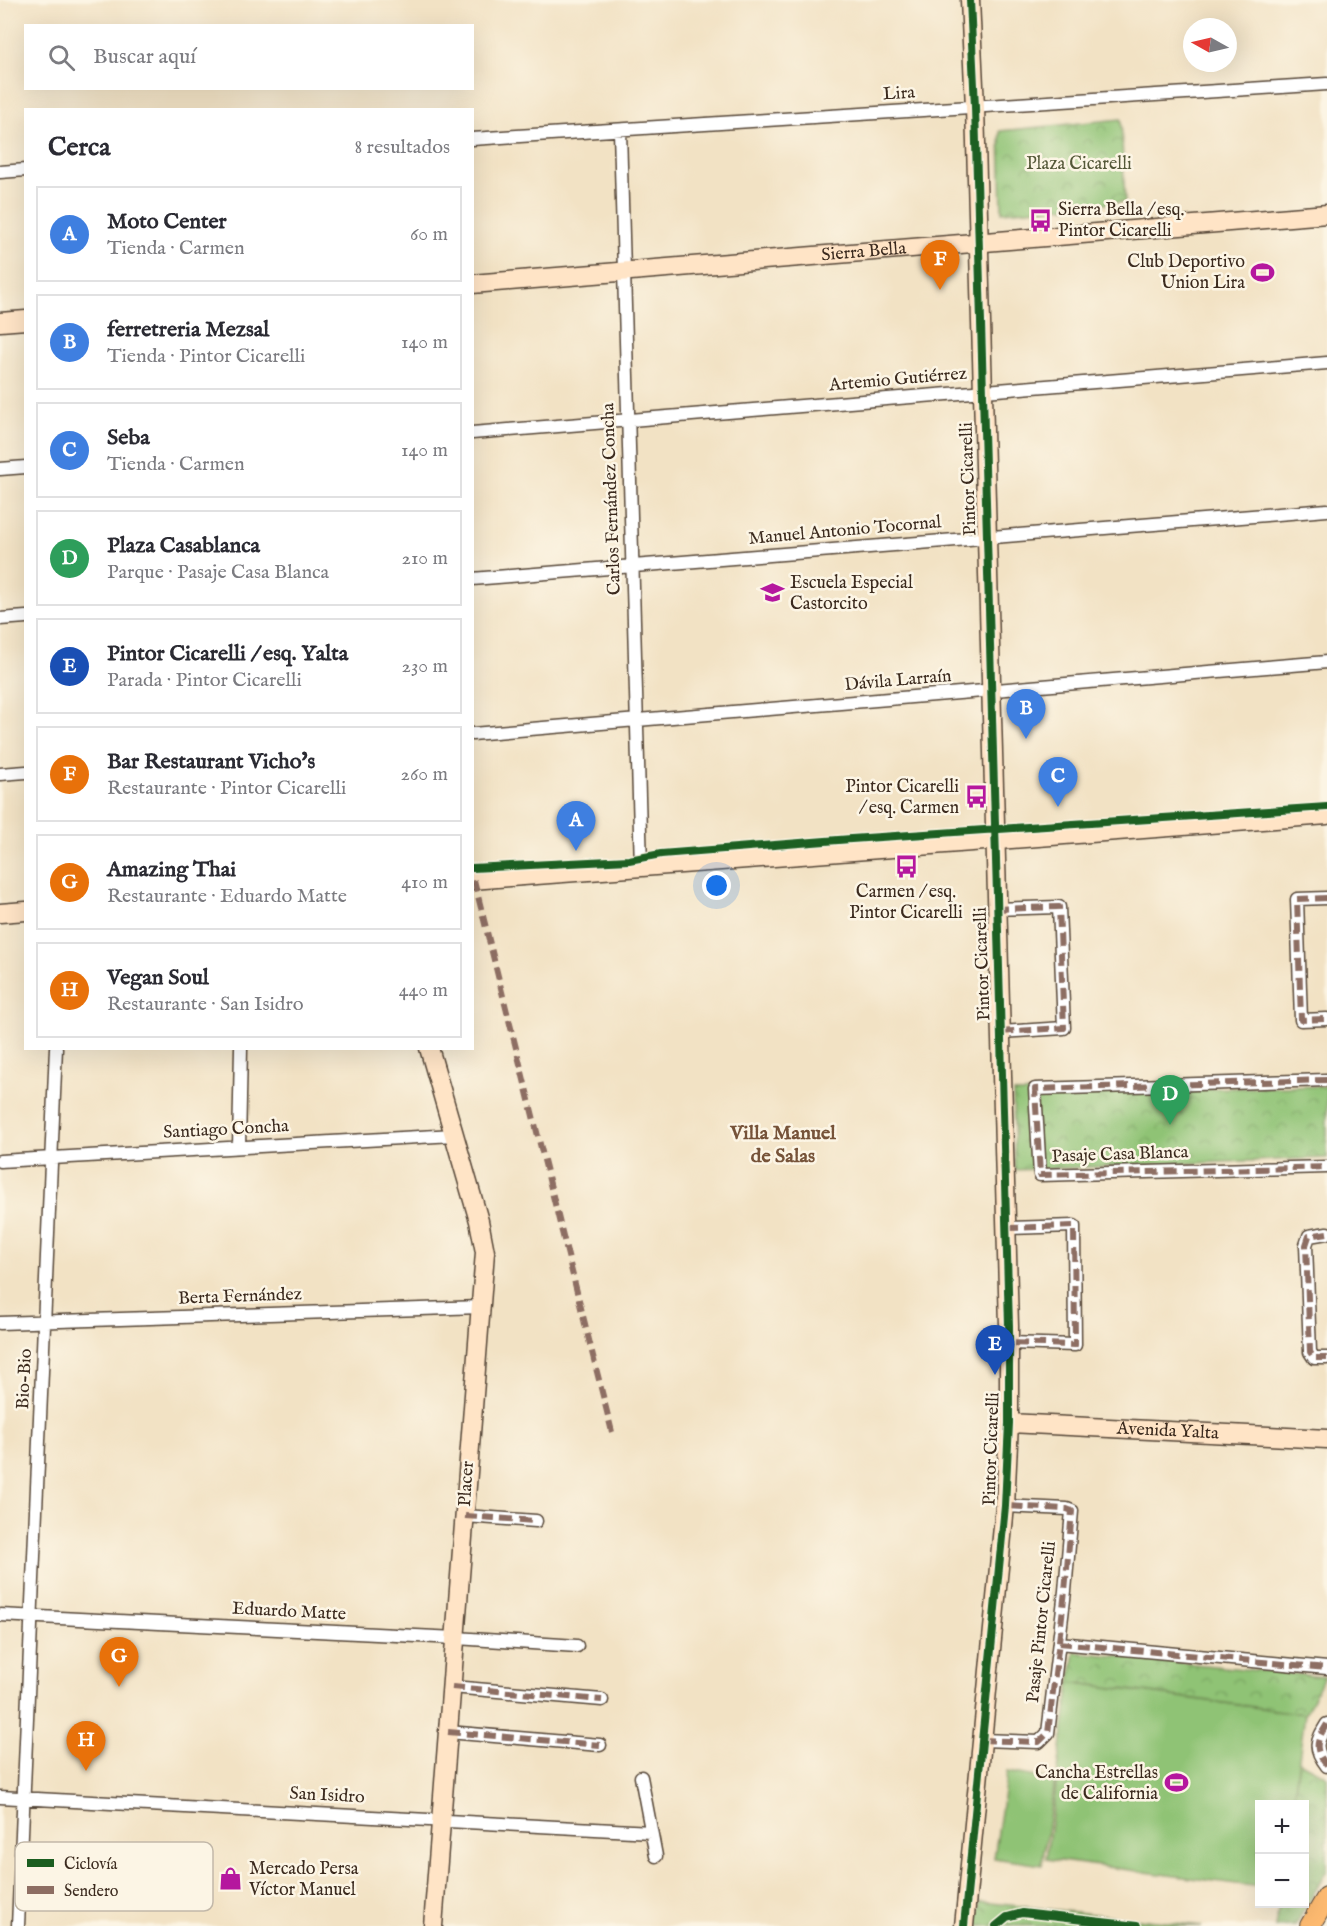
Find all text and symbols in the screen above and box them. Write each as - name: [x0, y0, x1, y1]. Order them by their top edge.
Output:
- north arrow: [1183, 18, 1237, 72]
- search box: [24, 24, 474, 90]
- icon: search: [45, 41, 78, 74]
- text: Buscar aquí: [93, 43, 196, 71]
- street label: Lira: [882, 81, 916, 107]
- text: Cerca: [48, 131, 110, 164]
- text: 8 resultados: [354, 135, 450, 160]
- park label: Plaza Cicarelli: [1026, 153, 1132, 176]
- place label: Sierra Bella / esq. Pintor Cicarelli: [1058, 199, 1184, 243]
- bus stop icon: Sierra Bella / esq. Pintor Cicarelli: [1027, 207, 1053, 233]
- text: Moto Center: [107, 208, 227, 236]
- text: A: [63, 222, 76, 247]
- text: 60 m: [410, 222, 448, 247]
- text: Tienda · Carmen: [107, 236, 245, 261]
- street label: Sierra Bella: [820, 237, 907, 267]
- pin: F: [920, 240, 960, 290]
- place label: Club Deportivo Union Lira: [1127, 251, 1245, 295]
- sports icon: Club Deportivo Union Lira: [1250, 259, 1276, 285]
- text: ferretreria Mezsal: [107, 316, 269, 344]
- text: B: [63, 330, 76, 355]
- text: 140 m: [401, 330, 448, 355]
- text: Tienda · Pintor Cicarelli: [107, 344, 305, 369]
- street label: Artemio Gutiérrez: [827, 363, 968, 398]
- street label: Carlos Fernández Concha: [597, 402, 627, 596]
- street label: Pintor Cicarelli: [956, 422, 982, 536]
- text: Seba: [107, 424, 150, 452]
- text: C: [62, 438, 77, 463]
- text: 140 m: [401, 438, 448, 463]
- text: Tienda · Carmen: [107, 452, 245, 477]
- street label: Manuel Antonio Tocornal: [748, 511, 942, 551]
- text: Plaza Casablanca: [107, 532, 260, 560]
- text: D: [61, 546, 78, 571]
- text: 210 m: [402, 546, 448, 571]
- text: Parque · Pasaje Casa Blanca: [107, 560, 329, 585]
- place label: Escuela Especial Castorcito: [790, 572, 913, 616]
- school or university icon: Escuela Especial Castorcito: [759, 580, 785, 606]
- text: Pintor Cicarelli / esq. Yalta: [107, 640, 348, 668]
- text: E: [63, 654, 76, 679]
- text: 230 m: [402, 654, 448, 679]
- street label: Dávila Larraín: [843, 665, 953, 697]
- text: Parada · Pintor Cicarelli: [107, 668, 302, 693]
- pin: B: [1006, 690, 1046, 739]
- text: Bar Restaurant Vicho's: [107, 748, 315, 776]
- pin: C: [1038, 758, 1078, 807]
- text: F: [63, 762, 76, 787]
- text: 260 m: [401, 762, 448, 787]
- text: Restaurante · Pintor Cicarelli: [107, 776, 346, 801]
- place label: Pintor Cicarelli / esq. Carmen: [845, 776, 959, 820]
- bus stop icon: Pintor Cicarelli / esq. Carmen: [964, 784, 990, 810]
- pin: A: [556, 802, 596, 851]
- bus stop icon: Carmen / esq. Pintor Cicarelli: [893, 853, 919, 879]
- text: Amazing Thai: [107, 856, 236, 884]
- text: G: [62, 870, 77, 895]
- text: 410 m: [401, 870, 448, 895]
- your location: [702, 871, 731, 900]
- place label: Carmen / esq. Pintor Cicarelli: [849, 881, 963, 925]
- text: Restaurante · Eduardo Matte: [107, 884, 347, 909]
- street label: Pintor Cicarelli: [970, 907, 996, 1021]
- text: Vegan Soul: [107, 964, 209, 992]
- text: H: [61, 978, 78, 1003]
- text: 440 m: [399, 978, 448, 1003]
- text: Restaurante · San Isidro: [107, 992, 304, 1017]
- pin: D: [1150, 1076, 1190, 1125]
- street label: Santiago Concha: [163, 1115, 290, 1145]
- district label: Villa Manuel de Salas: [729, 1121, 836, 1169]
- street label: Pasaje Casa Blanca: [1051, 1141, 1189, 1169]
- street label: Berta Fernández: [178, 1283, 302, 1311]
- pin: E: [976, 1326, 1014, 1375]
- street label: Bio-Bio: [12, 1348, 38, 1410]
- street label: Pintor Cicarelli: [979, 1392, 1005, 1506]
- street label: Avenida Yalta: [1115, 1417, 1220, 1445]
- street label: Placer: [454, 1460, 480, 1508]
- street label: Pasaje Pintor Cicarelli: [1022, 1540, 1062, 1704]
- street label: Eduardo Matte: [231, 1598, 347, 1626]
- pin: G: [100, 1638, 138, 1687]
- pin: H: [66, 1722, 106, 1771]
- place label: Cancha Estrellas de California: [1035, 1762, 1158, 1806]
- sports icon: Cancha Estrellas de California: [1163, 1770, 1189, 1796]
- street label: San Isidro: [289, 1783, 365, 1809]
- map controls: [1255, 1800, 1309, 1908]
- button: +: [1255, 1800, 1309, 1854]
- legend: [15, 1842, 213, 1911]
- button: −: [1255, 1854, 1309, 1908]
- text: Ciclovía: [64, 1855, 118, 1875]
- place label: Mercado Persa Víctor Manuel: [248, 1858, 359, 1902]
- shop icon: Mercado Persa Víctor Manuel: [218, 1866, 244, 1892]
- text: Sendero: [64, 1882, 119, 1902]

